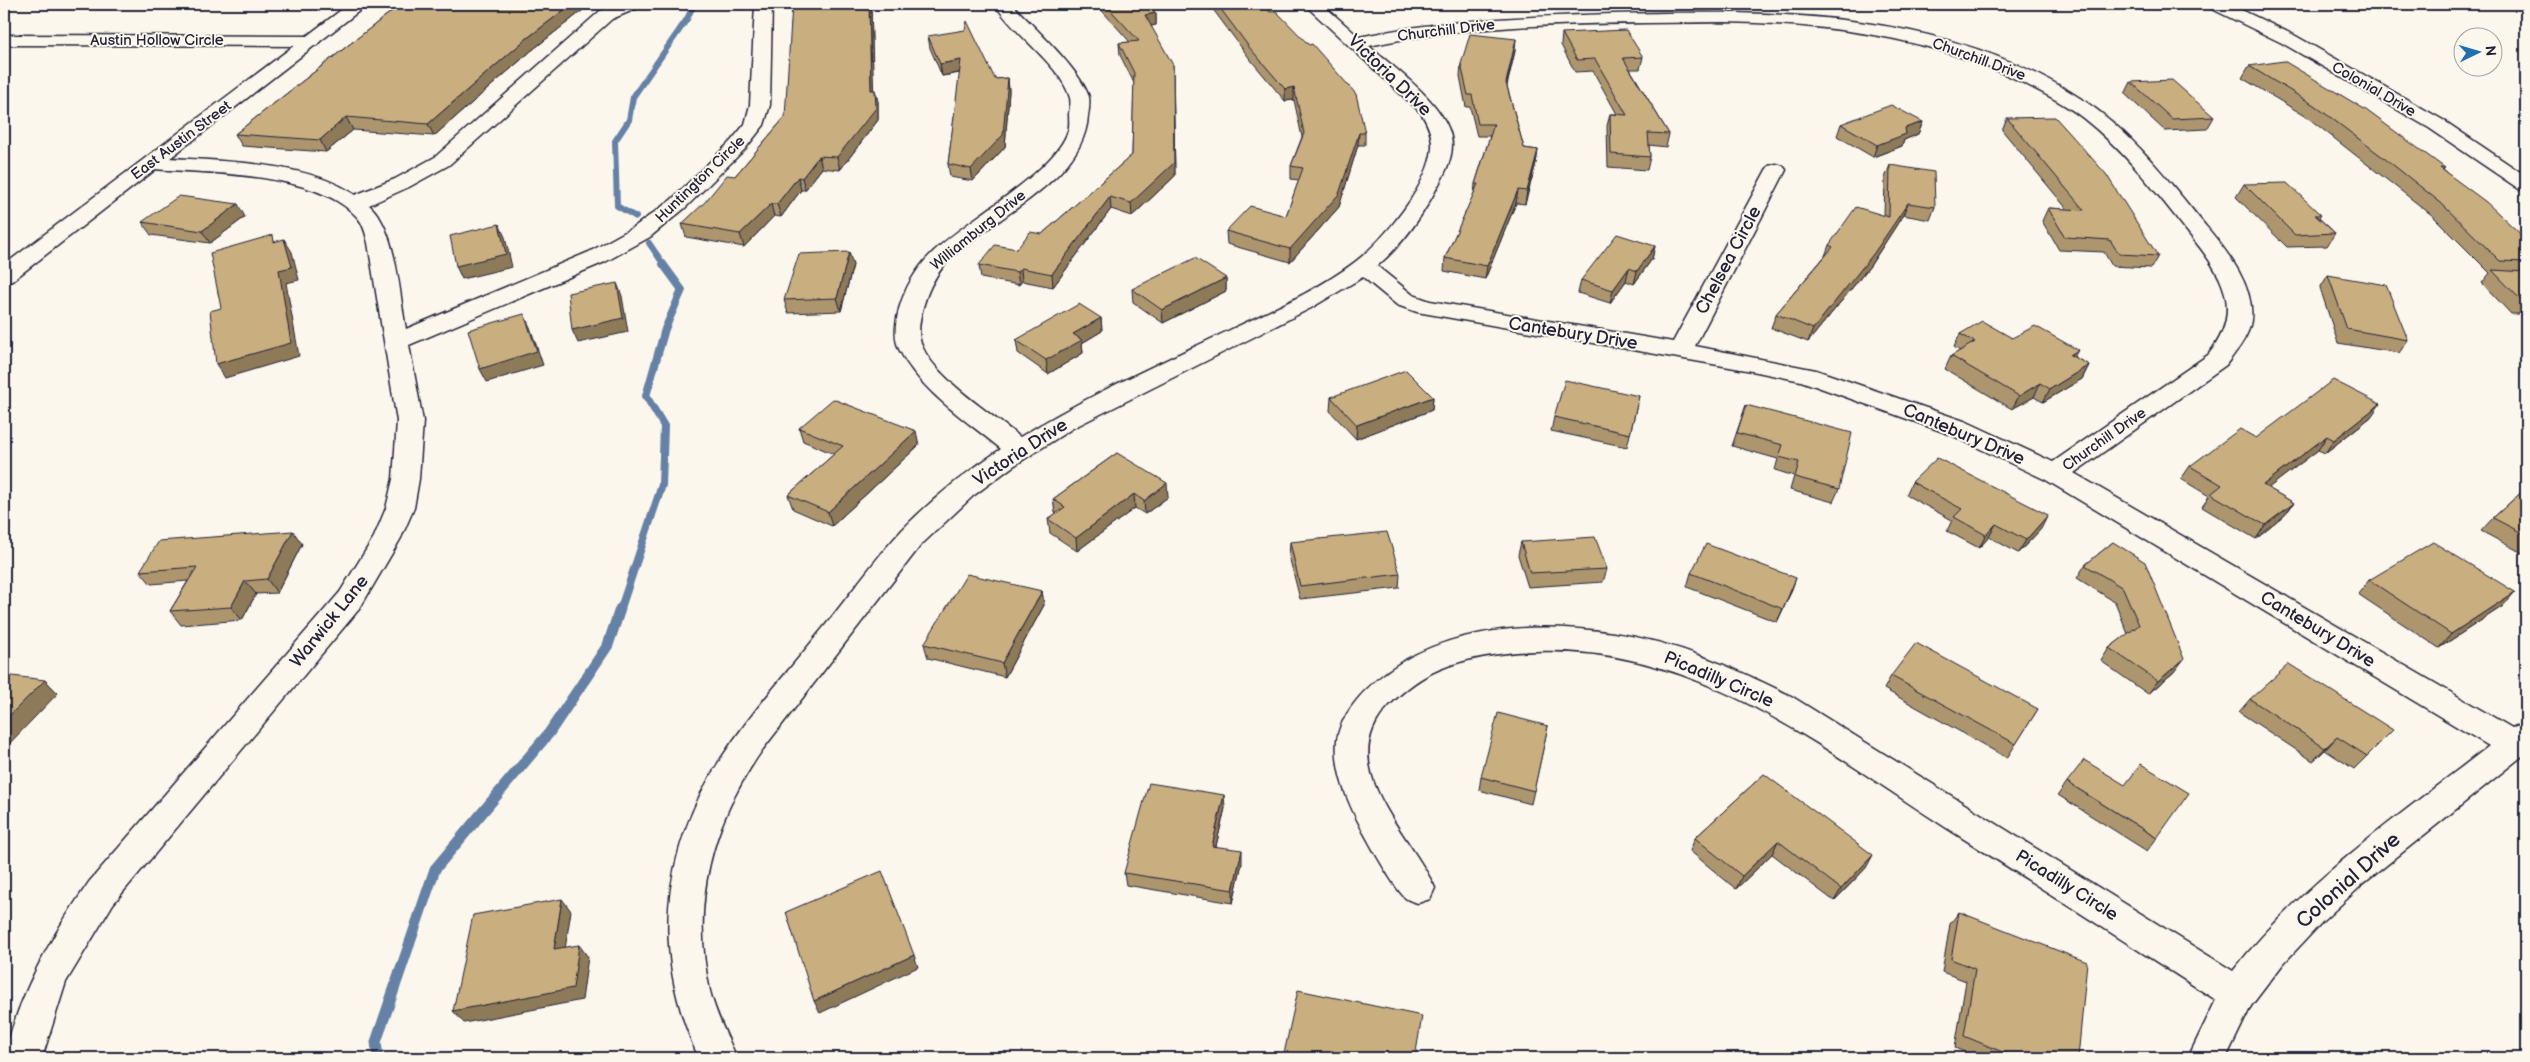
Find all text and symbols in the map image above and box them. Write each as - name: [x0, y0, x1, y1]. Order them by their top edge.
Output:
- street label: Churchill Drive: [1396, 15, 1496, 46]
- north arrow: [2452, 28, 2502, 78]
- street label: Victoria Drive: [1343, 30, 1436, 121]
- street label: Austin Hollow Circle: [90, 31, 224, 50]
- street label: Churchill Drive: [1929, 34, 2028, 85]
- text: N: [2482, 45, 2499, 57]
- street label: Colonial Drive: [2328, 58, 2419, 121]
- street label: East Austin Street: [127, 96, 236, 184]
- street label: Huntington Circle: [651, 132, 749, 227]
- street label: Williamburg Drive: [927, 186, 1030, 275]
- street label: Chelsea Circle: [1691, 202, 1766, 318]
- street label: Cantebury Drive: [1507, 313, 1639, 354]
- street label: Cantebury Drive: [1900, 399, 2028, 470]
- street label: Churchill Drive: [2059, 403, 2150, 475]
- street label: Victoria Drive: [969, 414, 1072, 491]
- street label: Warwick Lane: [286, 571, 373, 672]
- street label: Cantebury Drive: [2256, 587, 2379, 672]
- street label: Picadilly Circle: [1661, 647, 1777, 712]
- street label: Colonial Drive: [2291, 827, 2406, 934]
- street label: Picadilly Circle: [2012, 846, 2122, 925]

